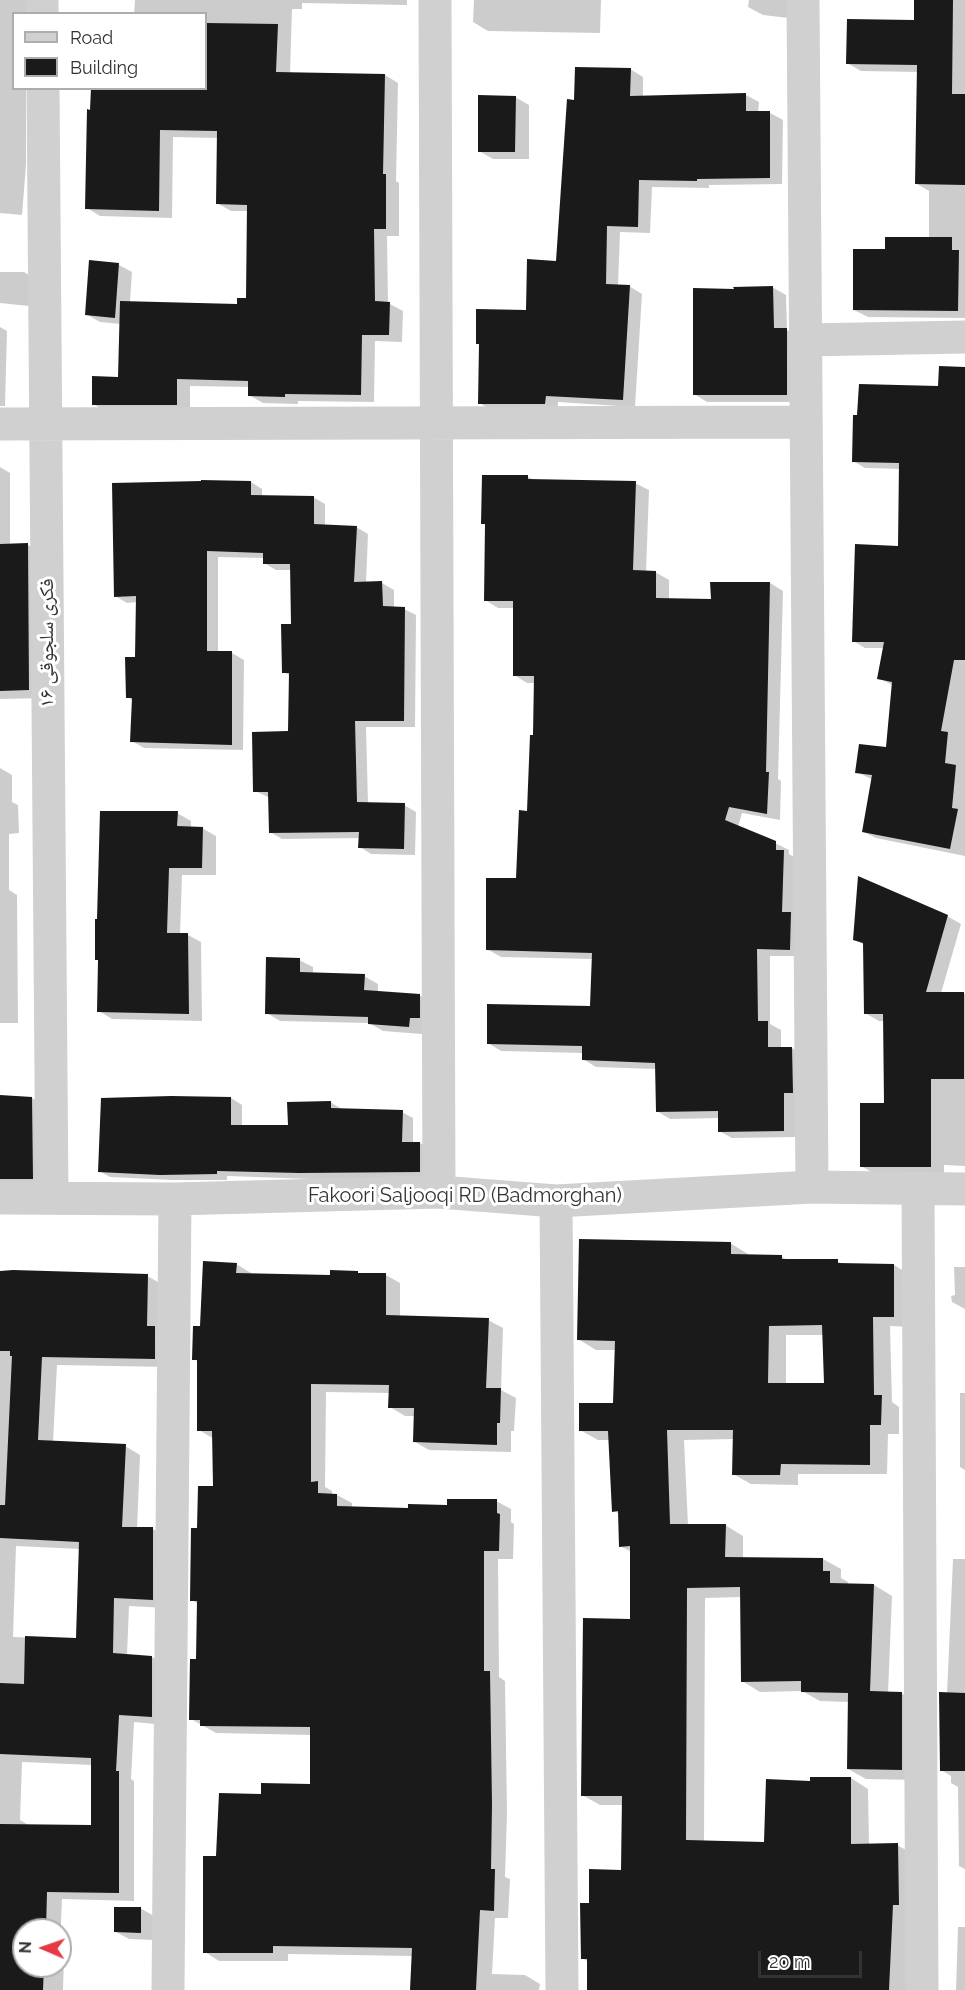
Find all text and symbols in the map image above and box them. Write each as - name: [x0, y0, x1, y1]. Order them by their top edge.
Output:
- legend: [12, 12, 207, 90]
- text: Road: [70, 27, 113, 48]
- text: Building: [70, 57, 138, 78]
- street label: فکری سلجوقی ۱۶: [35, 578, 59, 708]
- street label: Fakoori Saljooqi RD (Badmorghan): [308, 1184, 622, 1208]
- north arrow: [12, 1918, 72, 1978]
- scale bar: [761, 1939, 864, 1977]
- text: N: [16, 1941, 35, 1954]
- text: 20 m: [769, 1951, 811, 1972]

